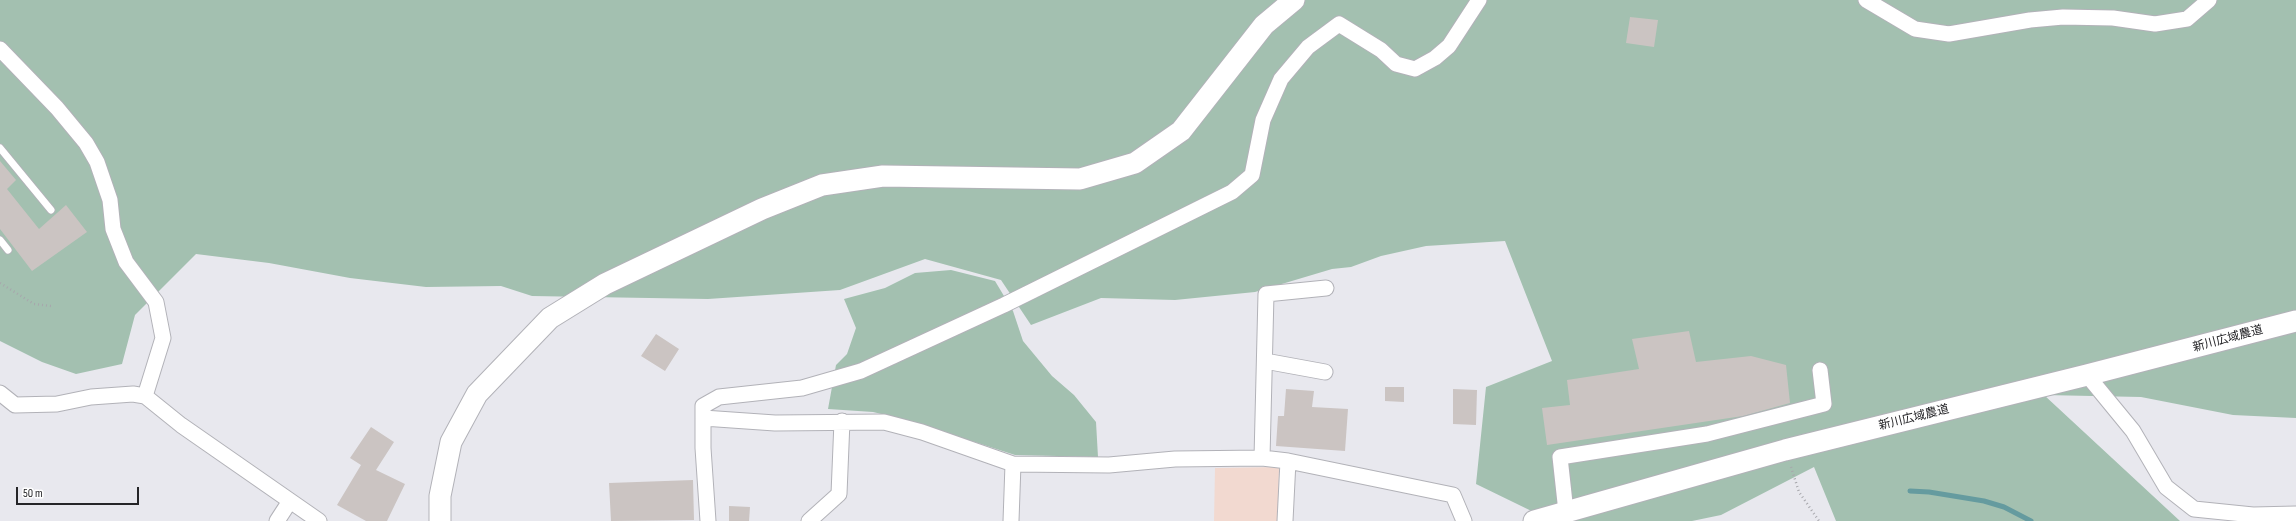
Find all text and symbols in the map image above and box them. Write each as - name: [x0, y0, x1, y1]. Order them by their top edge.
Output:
- street label: 新川広域農道: [2191, 323, 2265, 355]
- street label: 新川広域農道: [1877, 402, 1951, 434]
- scale bar: [18, 479, 141, 505]
- text: 50 m: [23, 486, 43, 501]

